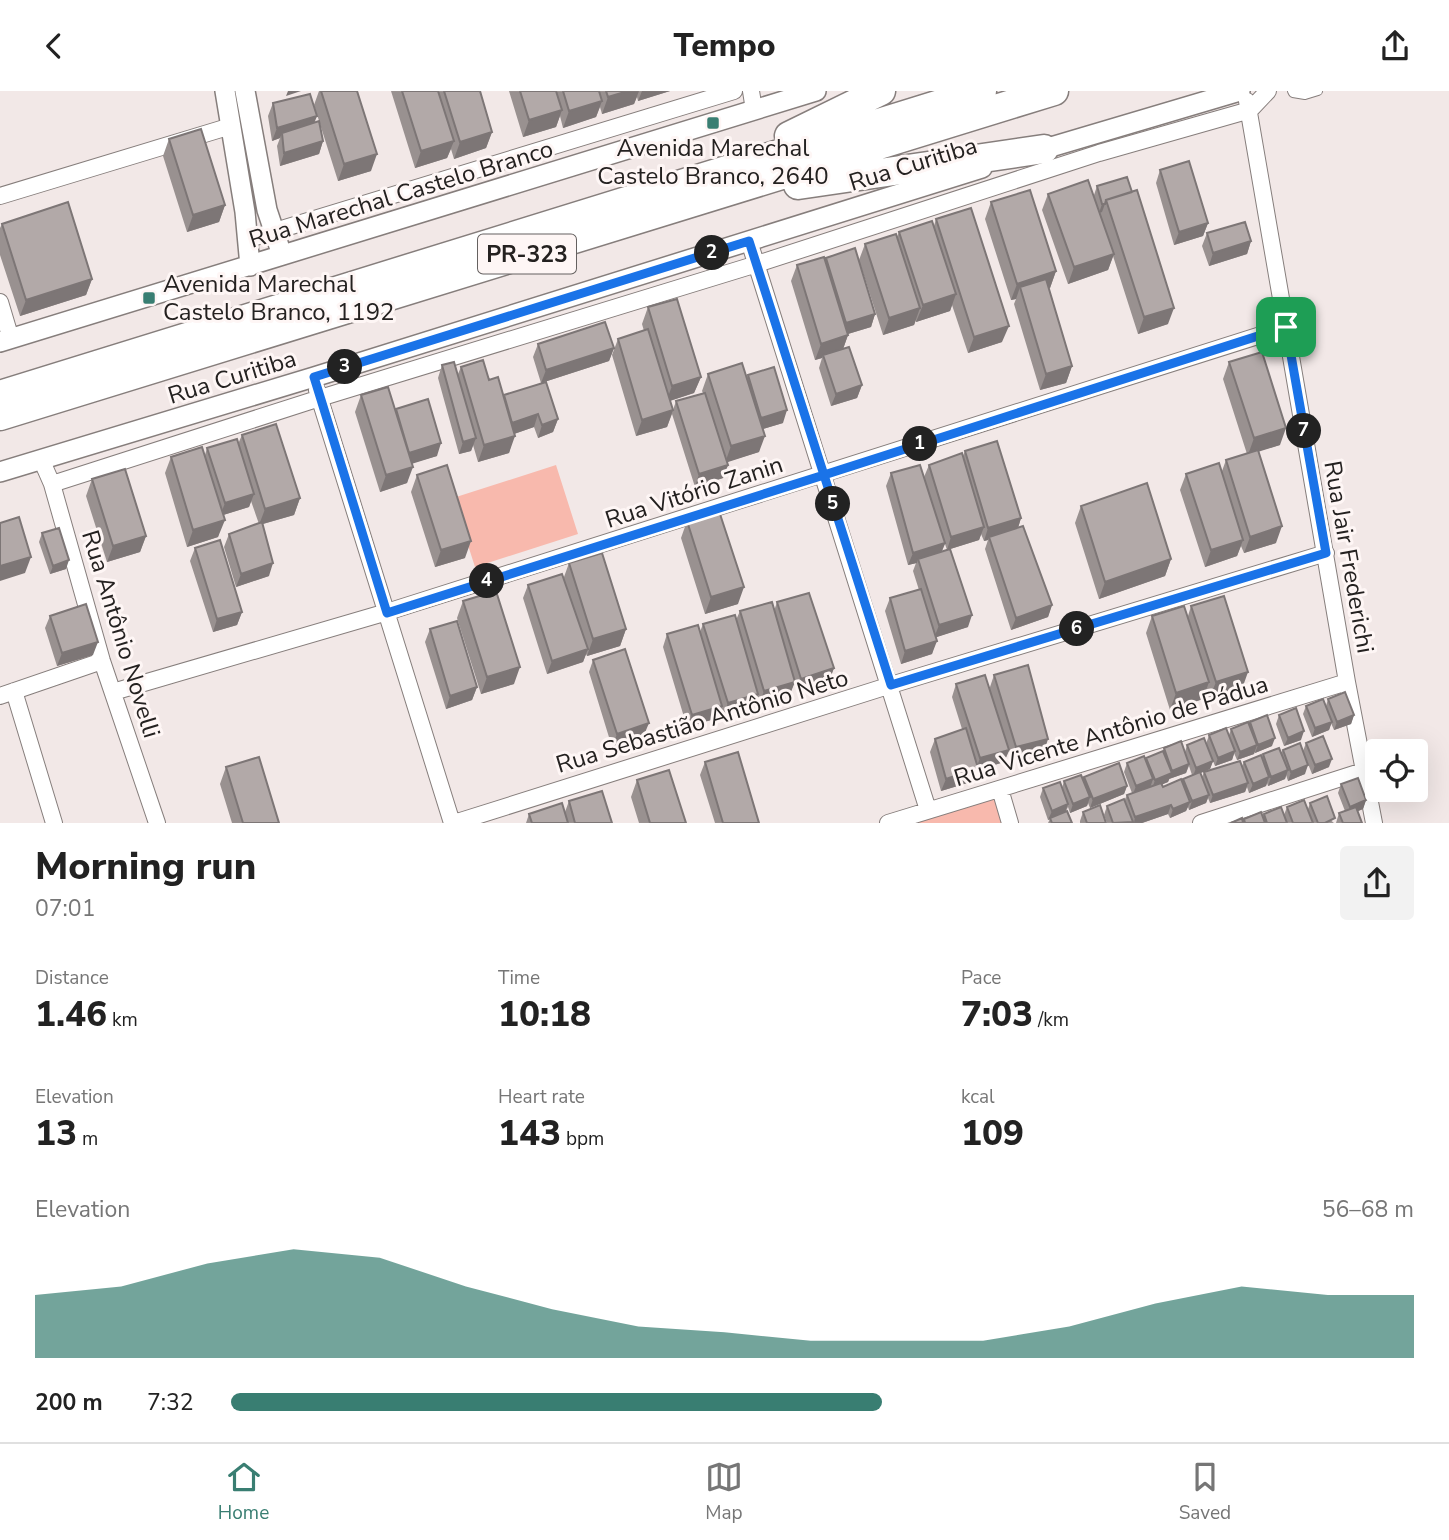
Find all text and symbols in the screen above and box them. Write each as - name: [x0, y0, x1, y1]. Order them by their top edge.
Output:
- text: Tempo: [673, 24, 776, 67]
- icon: back: [35, 27, 73, 65]
- icon: share: [1376, 27, 1414, 65]
- marker: Avenida Marechal Castelo Branco, 2640: [705, 115, 721, 131]
- street label: Rua Curitiba: [845, 129, 981, 199]
- street label: Rua Marechal Castelo Branco: [245, 132, 557, 256]
- place label: Avenida Marechal Castelo Branco, 2640: [597, 132, 829, 192]
- road number: PR-323: [478, 235, 576, 273]
- pin: 2: [694, 235, 730, 271]
- text: 2: [706, 239, 717, 265]
- place label: Avenida Marechal Castelo Branco, 1192: [163, 268, 394, 328]
- marker: Avenida Marechal Castelo Branco, 1192: [141, 290, 157, 306]
- pin: [1256, 297, 1316, 357]
- icon: arrive: [1267, 308, 1305, 346]
- street label: Rua Curitiba: [164, 342, 300, 412]
- pin: 3: [328, 349, 362, 385]
- text: 3: [339, 353, 350, 379]
- pin: 7: [1286, 413, 1322, 449]
- text: 7: [1298, 417, 1309, 443]
- pin: 1: [902, 427, 937, 461]
- text: 1: [914, 430, 925, 456]
- street label: Rua Vitório Zanin: [601, 448, 787, 536]
- street label: Rua Jair Frederichi: [1316, 458, 1382, 656]
- pin: 5: [816, 487, 850, 521]
- text: 5: [827, 490, 838, 516]
- street label: Rua Antônio Novelli: [74, 526, 168, 742]
- pin: 4: [470, 563, 504, 599]
- text: 4: [481, 567, 492, 593]
- pin: 6: [1060, 611, 1094, 647]
- text: 6: [1071, 615, 1082, 641]
- street label: Rua Sebastião Antônio Neto: [552, 661, 852, 781]
- street label: Rua Vicente Antônio de Pádua: [950, 668, 1272, 794]
- map controls: [1365, 739, 1428, 802]
- button: locate: [1365, 739, 1428, 802]
- text: Morning run: [35, 841, 256, 892]
- button: share: [1340, 846, 1414, 920]
- text: 07:01: [35, 893, 95, 924]
- text: Distance: [35, 965, 109, 991]
- text: Time: [498, 965, 540, 991]
- text: Pace: [961, 965, 1001, 991]
- text: 1.46: [35, 991, 107, 1038]
- text: 10:18: [498, 991, 591, 1038]
- text: 7:03: [961, 991, 1033, 1038]
- text: km: [107, 1007, 138, 1033]
- text: /km: [1033, 1007, 1069, 1033]
- text: Elevation: [35, 1084, 114, 1110]
- text: Heart rate: [498, 1084, 585, 1110]
- text: kcal: [961, 1084, 995, 1110]
- text: 13: [35, 1110, 77, 1157]
- text: 143: [498, 1110, 561, 1157]
- text: 109: [961, 1110, 1024, 1157]
- text: m: [77, 1126, 98, 1152]
- text: bpm: [561, 1126, 604, 1152]
- text: Elevation: [35, 1194, 130, 1225]
- text: 56–68 m: [1322, 1194, 1414, 1225]
- text: 200 m: [35, 1387, 103, 1418]
- text: 7:32: [147, 1387, 194, 1418]
- tab: Home: [218, 1458, 269, 1526]
- tab: Map: [705, 1458, 743, 1526]
- tab: Saved: [1179, 1458, 1231, 1526]

